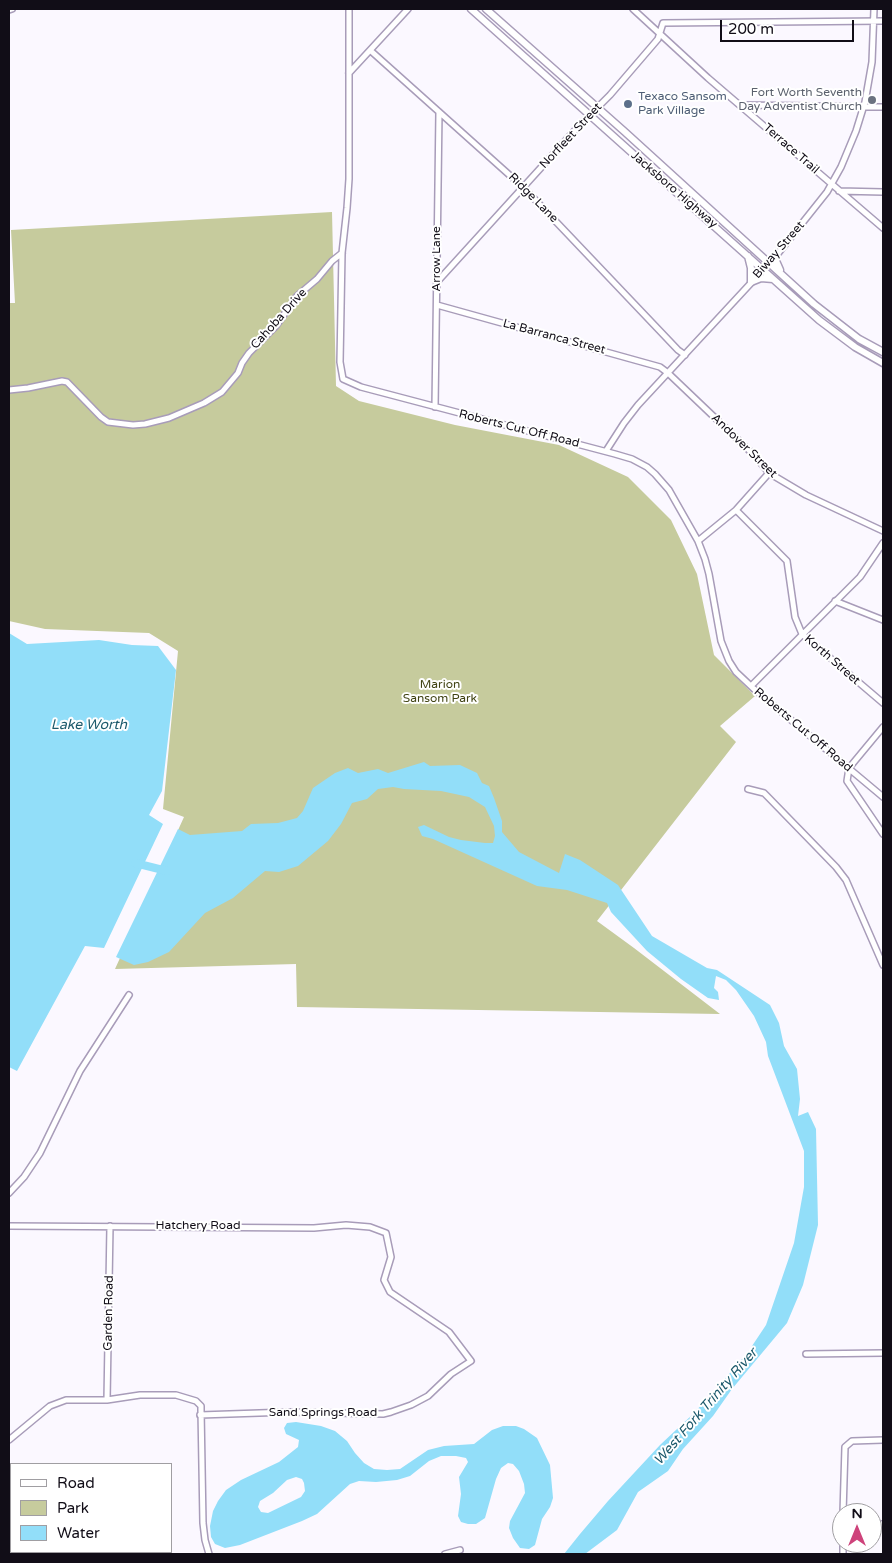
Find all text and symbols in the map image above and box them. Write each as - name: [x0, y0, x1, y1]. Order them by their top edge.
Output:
- scale bar: [722, 10, 856, 42]
- text: 200 m: [728, 20, 774, 38]
- place label: Fort Worth Seventh Day Adventist Church: [738, 86, 862, 114]
- place label: Texaco Sansom Park Village: [638, 90, 727, 118]
- marker: Fort Worth Seventh Day Adventist Church: [866, 94, 878, 106]
- marker: Texaco Sansom Park Village: [622, 98, 634, 110]
- street label: Norfleet Street: [537, 100, 605, 172]
- street label: Terrace Trail: [760, 121, 822, 177]
- street label: Jacksboro Highway: [628, 149, 720, 231]
- street label: Ridge Lane: [505, 170, 561, 226]
- street label: Biway Street: [750, 218, 808, 282]
- street label: Arrow Lane: [430, 226, 444, 292]
- street label: Cahoba Drive: [248, 286, 310, 352]
- street label: La Barranca Street: [501, 316, 607, 358]
- street label: Roberts Cut Off Road: [457, 407, 581, 451]
- street label: Andover Street: [708, 411, 780, 481]
- street label: Korth Street: [801, 632, 863, 688]
- park label: Marion Sansom Park: [403, 678, 477, 706]
- street label: Roberts Cut Off Road: [751, 685, 855, 775]
- water label: Lake Worth: [51, 717, 127, 733]
- street label: Hatchery Road: [156, 1219, 240, 1233]
- street label: Garden Road: [101, 1275, 117, 1351]
- water label: West Fork Trinity River: [651, 1345, 761, 1469]
- street label: Sand Springs Road: [269, 1406, 377, 1420]
- legend: [10, 1463, 172, 1553]
- text: Road: [57, 1474, 95, 1492]
- text: Park: [57, 1499, 89, 1517]
- north arrow: [832, 1503, 882, 1553]
- text: N: [851, 1505, 863, 1522]
- text: Water: [57, 1524, 100, 1542]

